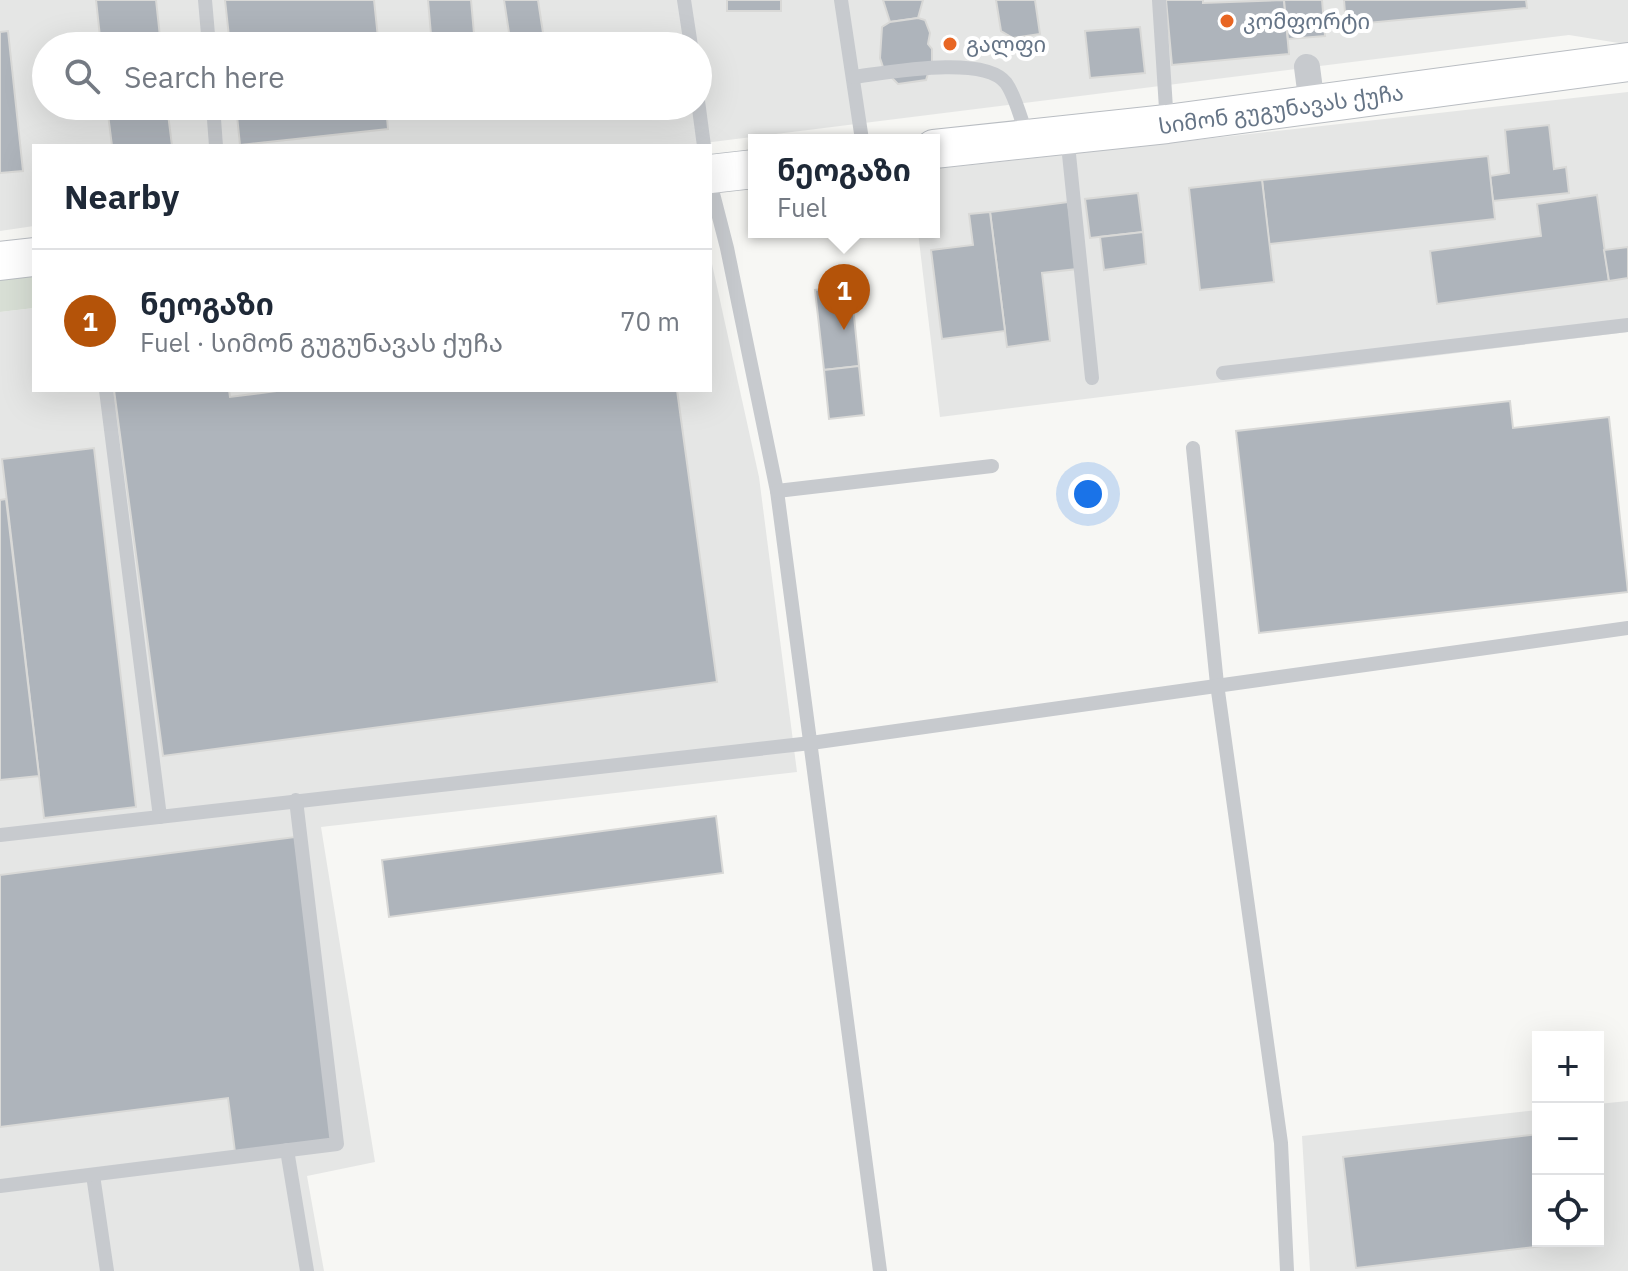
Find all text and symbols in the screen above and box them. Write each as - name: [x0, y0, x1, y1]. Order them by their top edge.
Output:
- place label: კომფორტი: [1243, 6, 1370, 35]
- marker: კომფორტი: [1218, 12, 1236, 30]
- place label: გალფი: [966, 29, 1046, 58]
- search box: [32, 32, 712, 120]
- marker: გალფი: [941, 35, 959, 53]
- icon: search: [60, 54, 104, 98]
- text: Search here: [124, 57, 285, 96]
- street label: სიმონ გუგუნავას ქუჩა: [1156, 77, 1405, 140]
- popup: [748, 134, 940, 238]
- text: ნეოგაზი: [777, 150, 911, 189]
- text: Nearby: [64, 174, 179, 218]
- text: Fuel: [777, 190, 827, 224]
- pin: 1: [818, 264, 870, 330]
- text: ნეოგაზი: [140, 284, 274, 323]
- text: 1: [82, 304, 98, 338]
- text: 70 m: [620, 304, 680, 338]
- text: Fuel · სიმონ გუგუნავას ქუჩა: [140, 325, 503, 359]
- your location: [1068, 474, 1108, 514]
- map controls: [1532, 1031, 1604, 1247]
- button: +: [1532, 1031, 1604, 1103]
- button: −: [1532, 1103, 1604, 1175]
- button: locate: [1532, 1175, 1604, 1247]

